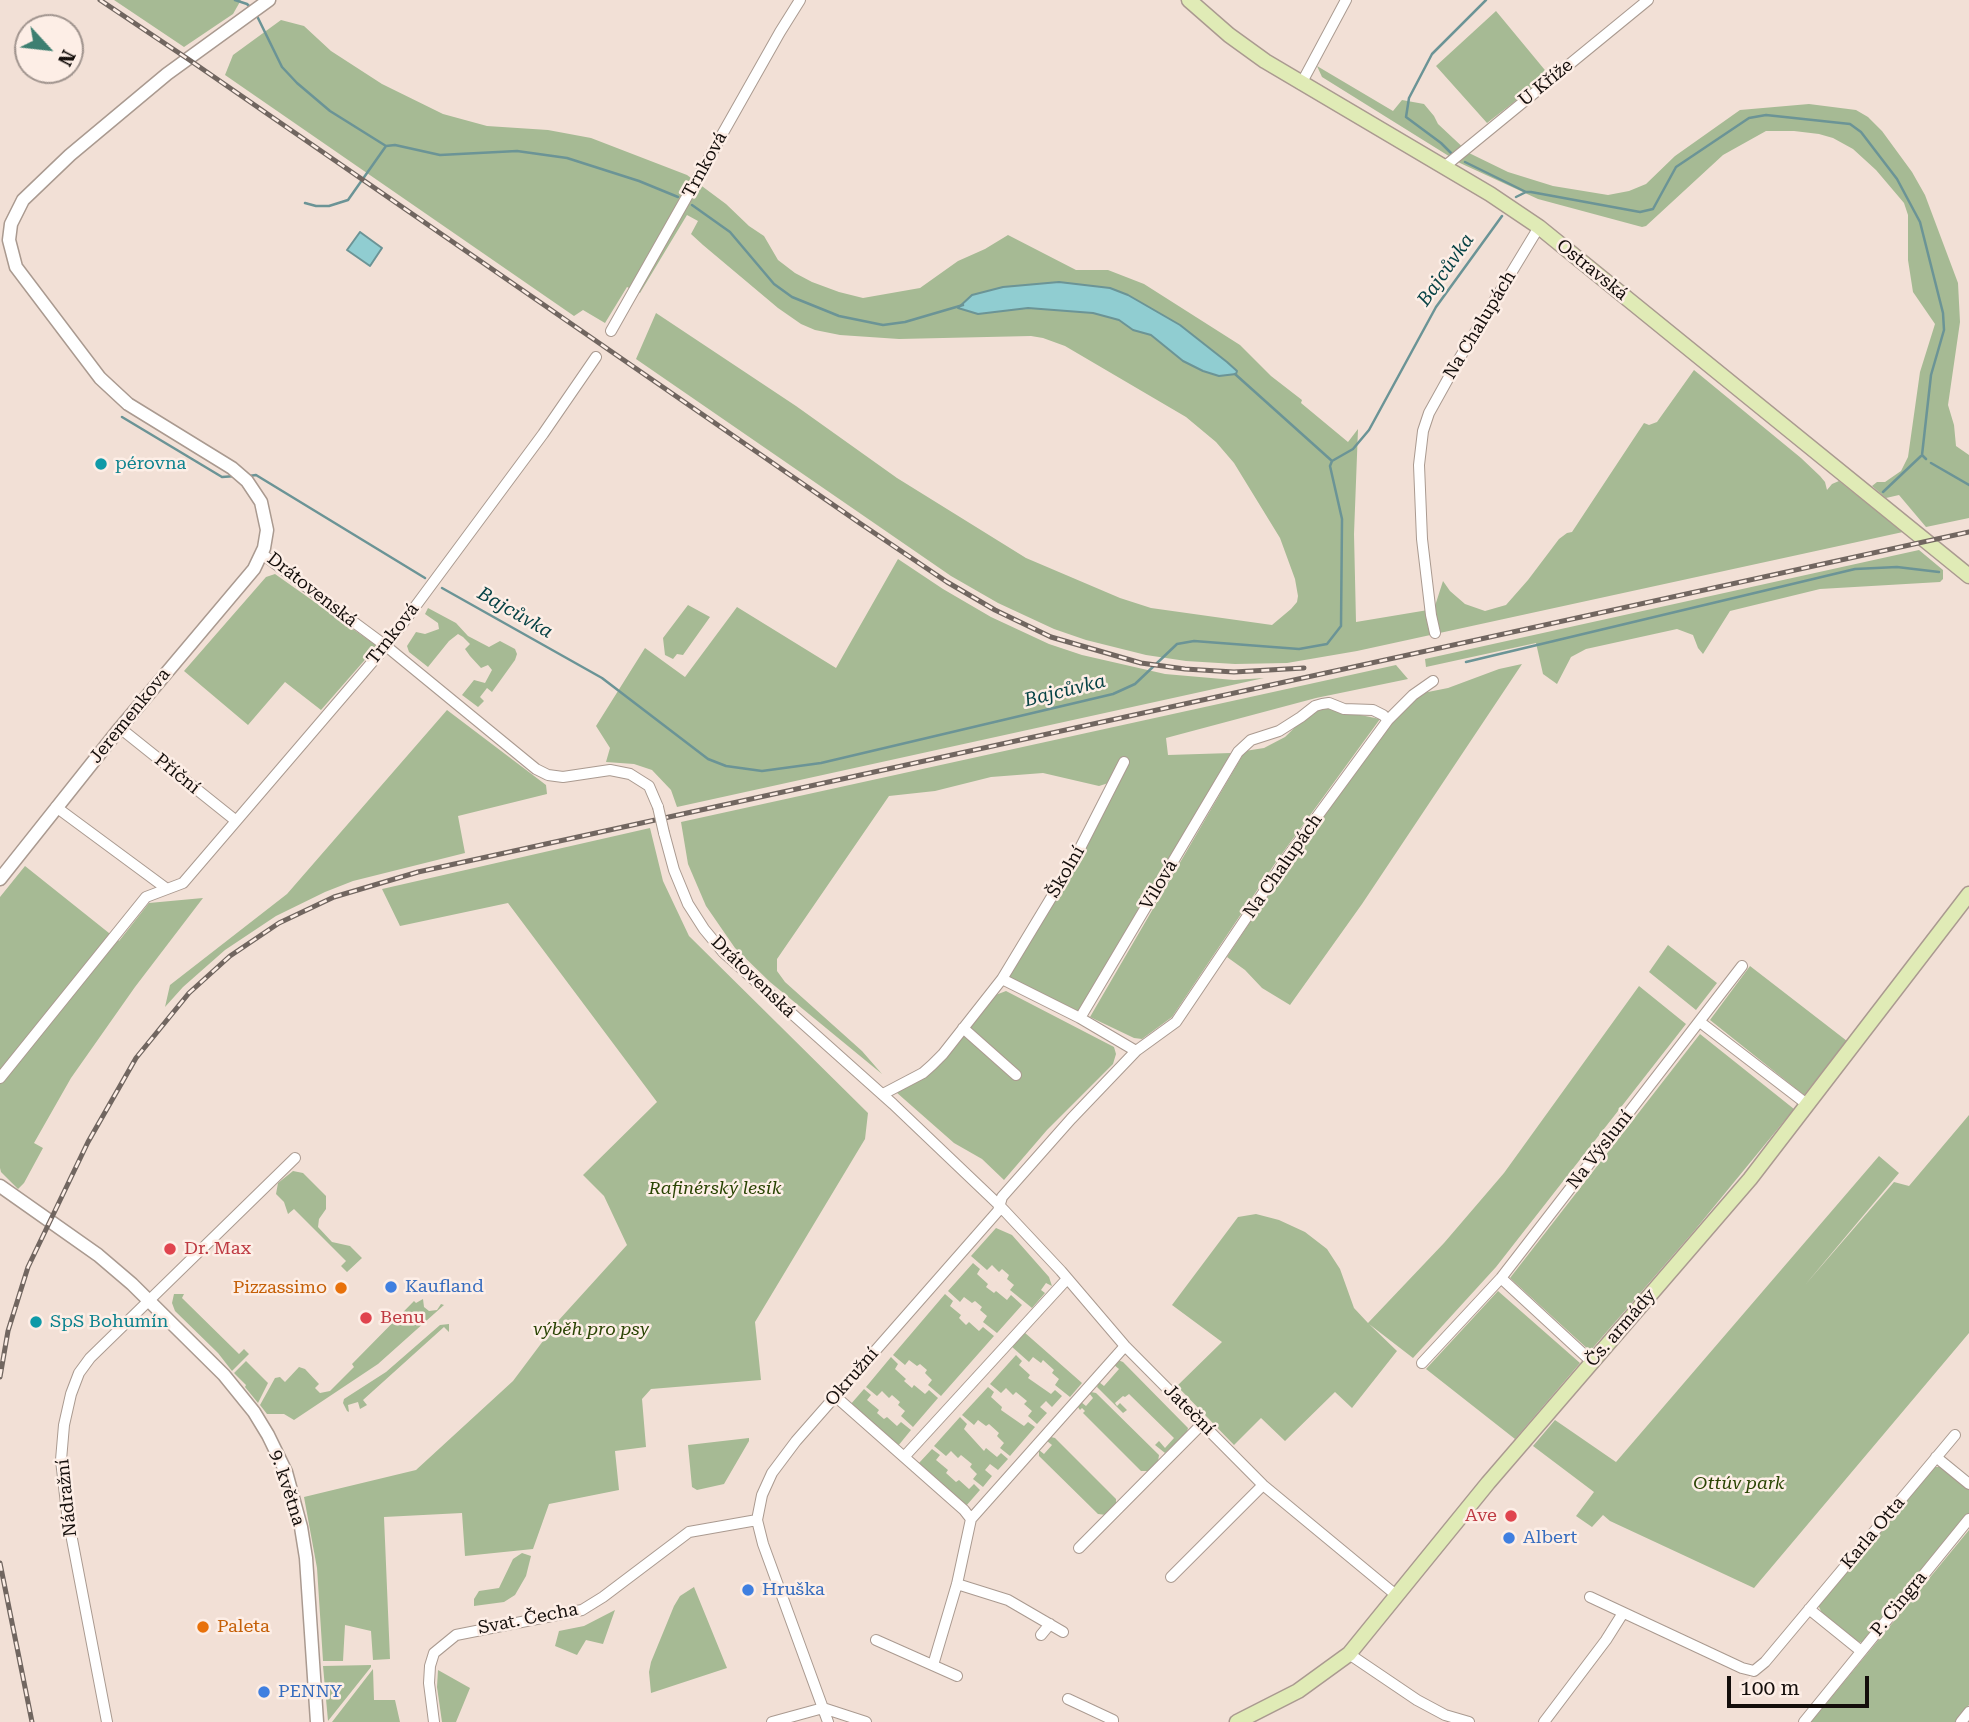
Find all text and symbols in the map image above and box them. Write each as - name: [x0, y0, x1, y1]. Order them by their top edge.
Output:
- north arrow: [14, 14, 84, 84]
- text: N: [53, 46, 80, 70]
- street label: U Kříže: [1514, 55, 1578, 111]
- street label: Trnková: [678, 128, 732, 202]
- water label: Bajcůvka: [1413, 229, 1479, 311]
- street label: Ostravská: [1552, 235, 1632, 305]
- street label: Na Chalupách: [1439, 267, 1521, 383]
- place label: pérovna: [115, 453, 186, 475]
- marker: pérovna: [93, 456, 109, 472]
- street label: Drátovenská: [263, 548, 361, 632]
- water label: Bajcůvka: [473, 582, 557, 644]
- street label: Trnková: [362, 599, 424, 669]
- street label: Jeremenkova: [85, 664, 175, 768]
- water label: Bajcůvka: [1022, 670, 1108, 712]
- street label: Příční: [150, 749, 204, 799]
- street label: Na Chalupách: [1239, 810, 1327, 922]
- street label: Školní: [1043, 842, 1089, 902]
- street label: Vilová: [1136, 856, 1182, 914]
- street label: Drátovenská: [706, 932, 800, 1022]
- street label: Na Výsluní: [1563, 1106, 1637, 1194]
- park label: Rafinérský lesík: [649, 1178, 781, 1200]
- place label: Dr. Max: [184, 1238, 251, 1260]
- marker: Dr. Max: [162, 1241, 178, 1257]
- place label: Kaufland: [405, 1276, 484, 1298]
- place label: Pizzassimo: [233, 1277, 327, 1299]
- marker: Kaufland: [383, 1279, 399, 1295]
- marker: Pizzassimo: [333, 1280, 349, 1296]
- street label: Čs. armády: [1581, 1285, 1661, 1371]
- place label: Benu: [380, 1307, 425, 1329]
- marker: Benu: [358, 1310, 374, 1326]
- place label: SpS Bohumín: [50, 1311, 168, 1333]
- marker: SpS Bohumín: [28, 1314, 44, 1330]
- park label: výběh pro psy: [533, 1319, 649, 1341]
- street label: Okružní: [821, 1343, 883, 1411]
- street label: Jateční: [1159, 1380, 1219, 1440]
- street label: 9. května: [265, 1447, 309, 1529]
- street label: Nádražní: [52, 1458, 82, 1538]
- park label: Ottúv park: [1693, 1473, 1785, 1495]
- street label: Karla Otta: [1837, 1493, 1909, 1573]
- place label: Ave: [1465, 1505, 1497, 1527]
- marker: Ave: [1503, 1508, 1519, 1524]
- place label: Albert: [1523, 1527, 1577, 1549]
- marker: Albert: [1501, 1530, 1517, 1546]
- street label: P. Cingra: [1866, 1567, 1932, 1641]
- place label: Hruška: [762, 1579, 825, 1601]
- marker: Hruška: [740, 1582, 756, 1598]
- street label: Svat. Čecha: [476, 1599, 580, 1639]
- place label: Paleta: [217, 1616, 270, 1638]
- marker: Paleta: [195, 1619, 211, 1635]
- scale bar: [1731, 1662, 1873, 1706]
- text: 100 m: [1740, 1676, 1800, 1700]
- place label: PENNY: [278, 1681, 342, 1703]
- marker: PENNY: [256, 1684, 272, 1700]

